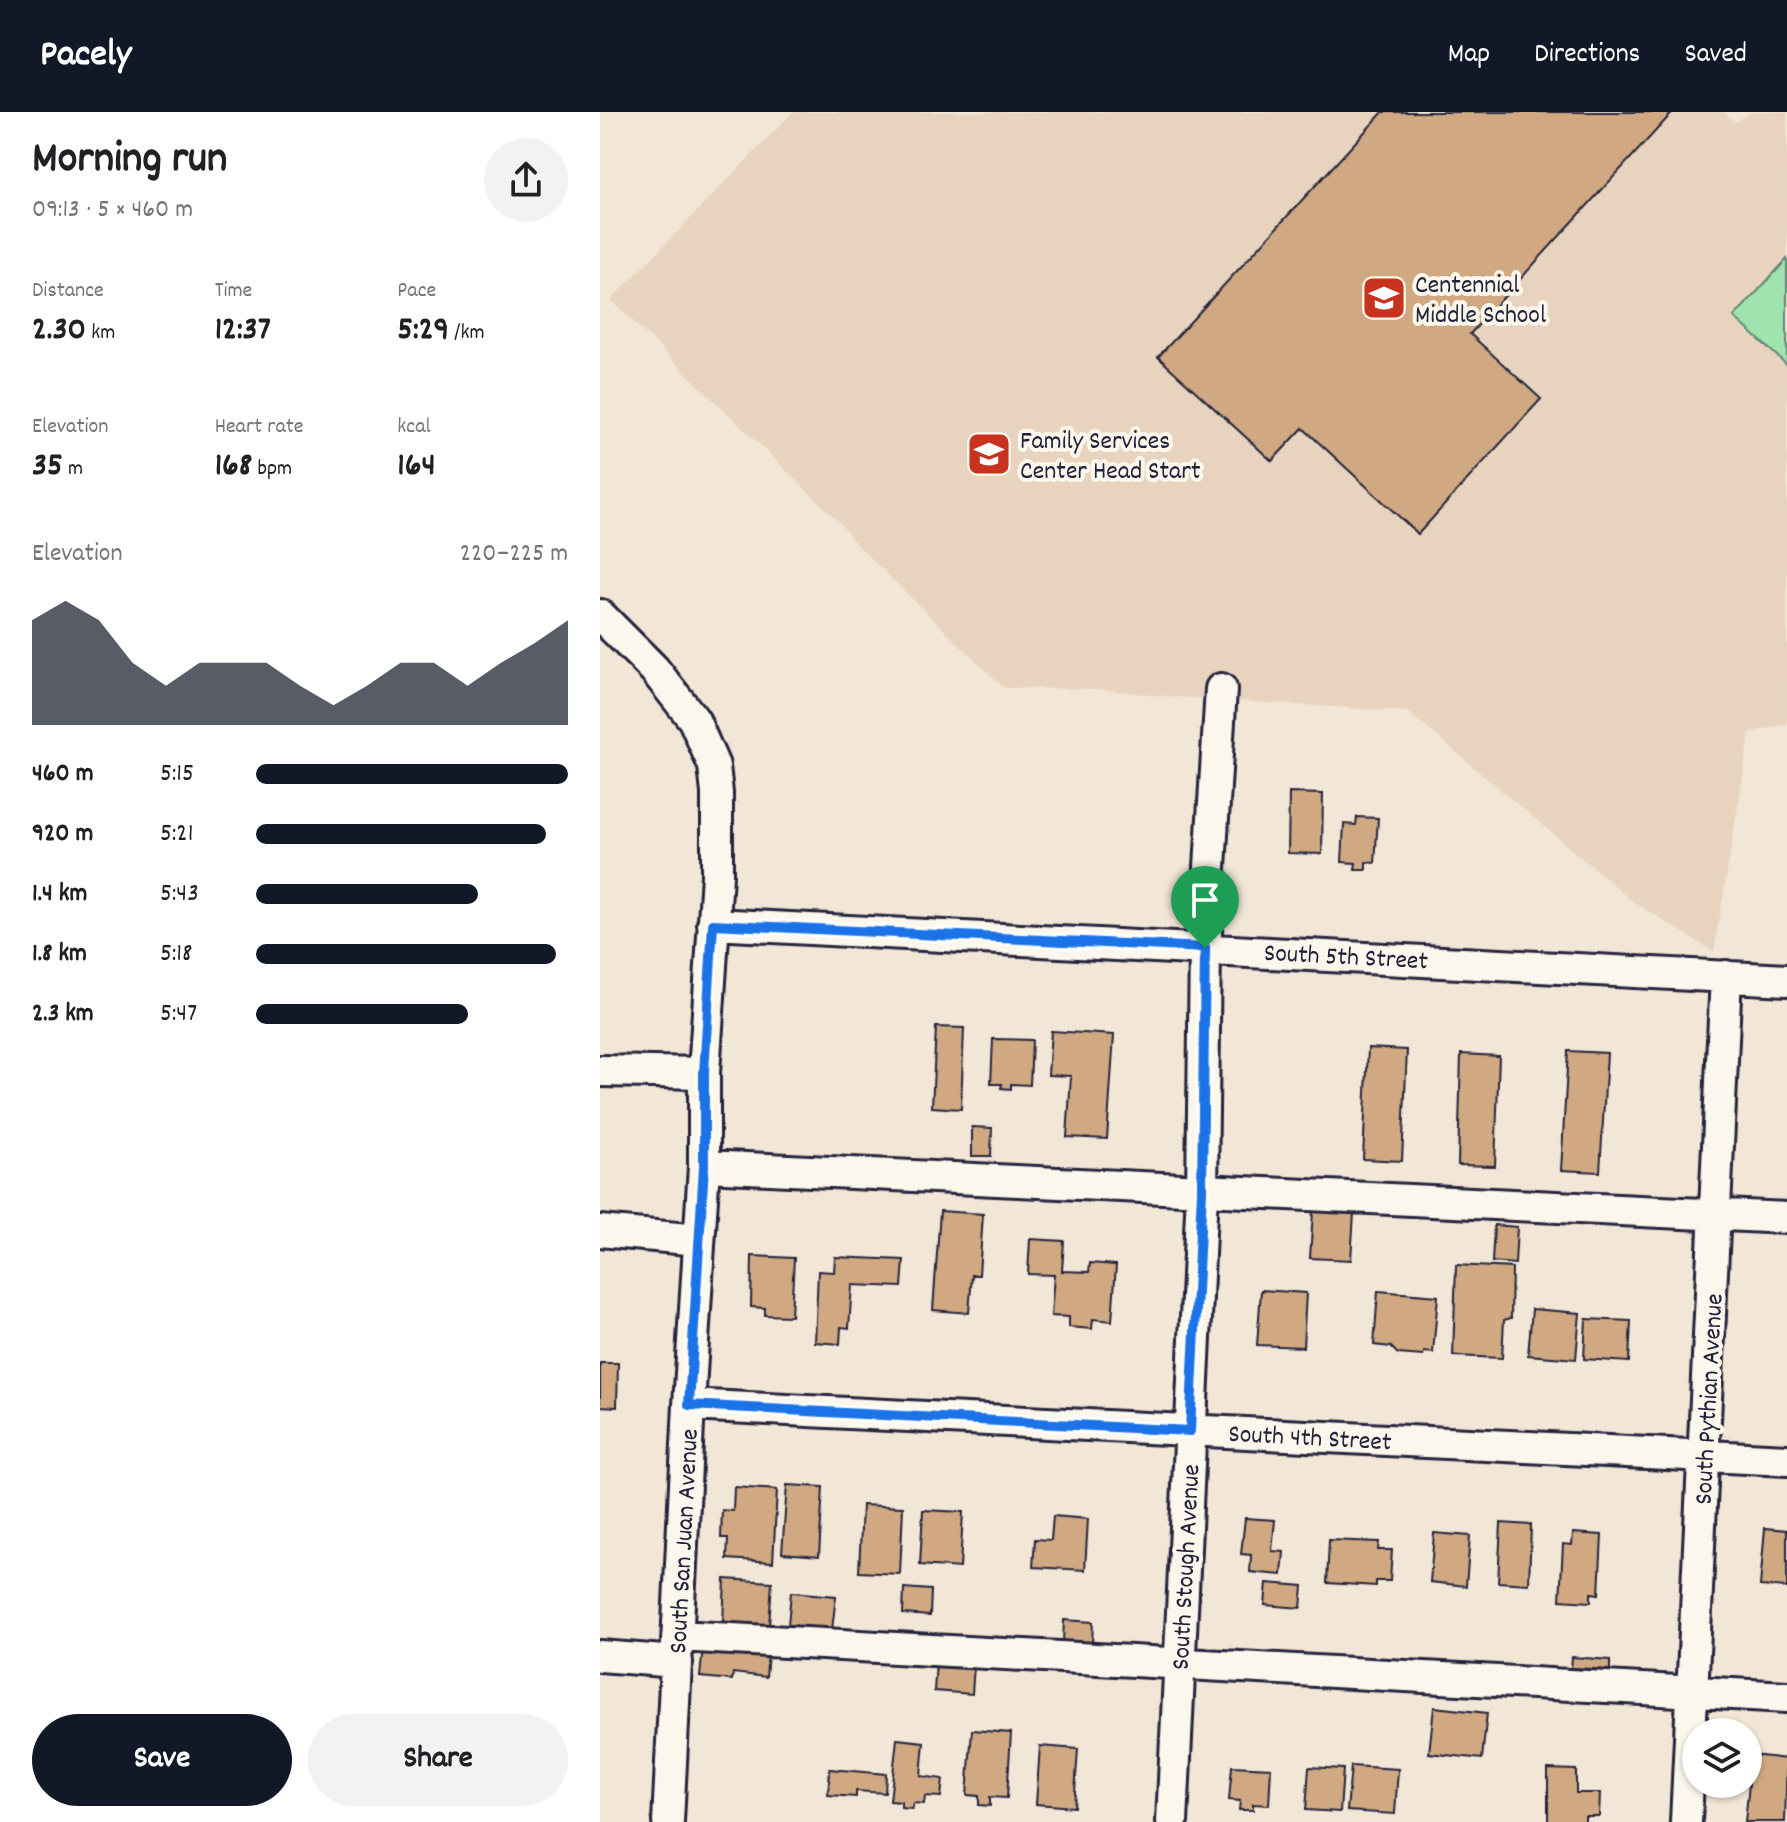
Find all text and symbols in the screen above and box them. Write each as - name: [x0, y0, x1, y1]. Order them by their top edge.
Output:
- text: Pacely: [40, 29, 132, 84]
- text: Map: [1448, 36, 1490, 76]
- text: Directions: [1534, 36, 1640, 76]
- text: Saved: [1684, 36, 1747, 76]
- text: Morning run: [32, 130, 227, 193]
- button: share: [484, 138, 568, 222]
- text: 09:13 · 5 × 460 m: [32, 192, 193, 229]
- place label: Centennial Middle School: [1415, 268, 1546, 335]
- school or university icon: Centennial Middle School: [1360, 274, 1408, 322]
- text: Distance: [32, 276, 104, 307]
- text: Time: [215, 276, 252, 307]
- text: Pace: [397, 276, 436, 307]
- text: 2.30: [32, 307, 86, 356]
- text: 12:37: [215, 307, 271, 356]
- text: 5:29: [397, 307, 449, 356]
- text: km: [86, 318, 115, 349]
- text: /km: [449, 318, 485, 349]
- text: Elevation: [32, 412, 109, 443]
- text: Heart rate: [215, 412, 304, 443]
- text: kcal: [397, 412, 431, 443]
- place label: Family Services Center Head Start: [1020, 424, 1201, 491]
- school or university icon: Family Services Center Head Start: [965, 430, 1013, 478]
- text: 35: [32, 443, 63, 492]
- text: 168: [215, 443, 252, 492]
- text: 164: [397, 443, 436, 492]
- text: m: [63, 454, 83, 485]
- text: bpm: [252, 454, 292, 485]
- text: Elevation: [32, 536, 122, 573]
- text: 220–225 m: [460, 536, 568, 573]
- text: 460 m: [32, 756, 94, 793]
- text: 5:15: [160, 756, 194, 793]
- text: 920 m: [32, 816, 93, 853]
- text: 5:21: [160, 816, 193, 853]
- pin: [1171, 866, 1239, 948]
- text: 1.4 km: [32, 876, 87, 913]
- text: 5:43: [160, 876, 199, 913]
- icon: arrive: [1183, 878, 1227, 922]
- text: 1.8 km: [32, 936, 87, 973]
- text: 5:18: [160, 936, 192, 973]
- street label: South 5th Street: [1263, 936, 1429, 981]
- text: 2.3 km: [32, 996, 94, 1033]
- text: 5:47: [160, 996, 197, 1033]
- street label: South Pythian Avenue: [1686, 1293, 1735, 1506]
- street label: South 4th Street: [1227, 1417, 1393, 1462]
- street label: South San Juan Avenue: [661, 1428, 710, 1655]
- street label: South Stough Avenue: [1164, 1463, 1211, 1671]
- button: Save: [32, 1714, 292, 1806]
- button: Share: [308, 1714, 568, 1806]
- map controls: [1682, 1718, 1762, 1798]
- button: layers: [1682, 1718, 1762, 1798]

